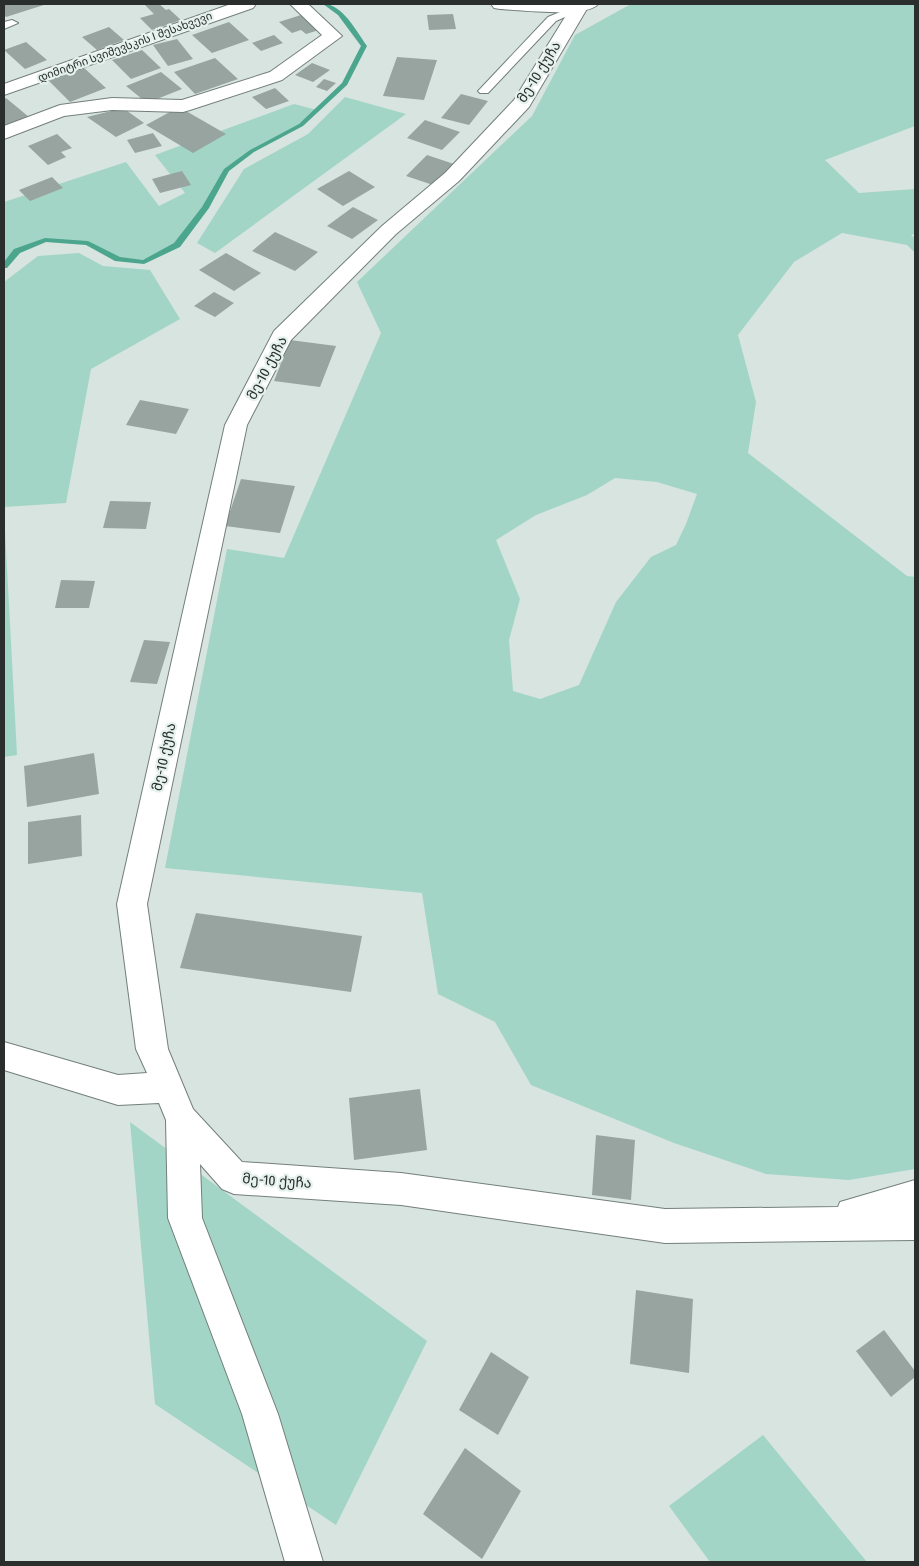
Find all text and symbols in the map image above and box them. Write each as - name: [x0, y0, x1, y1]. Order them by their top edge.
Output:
- street label: დიმიტრი სვიშევსკის I შესახვევი: [36, 9, 214, 85]
- street label: მე-10 ქუჩა: [513, 38, 565, 106]
- street label: მე-10 ქუჩა: [243, 333, 291, 403]
- street label: მე-10 ქუჩა: [148, 721, 180, 793]
- street label: მე-10 ქუჩა: [242, 1170, 312, 1192]

